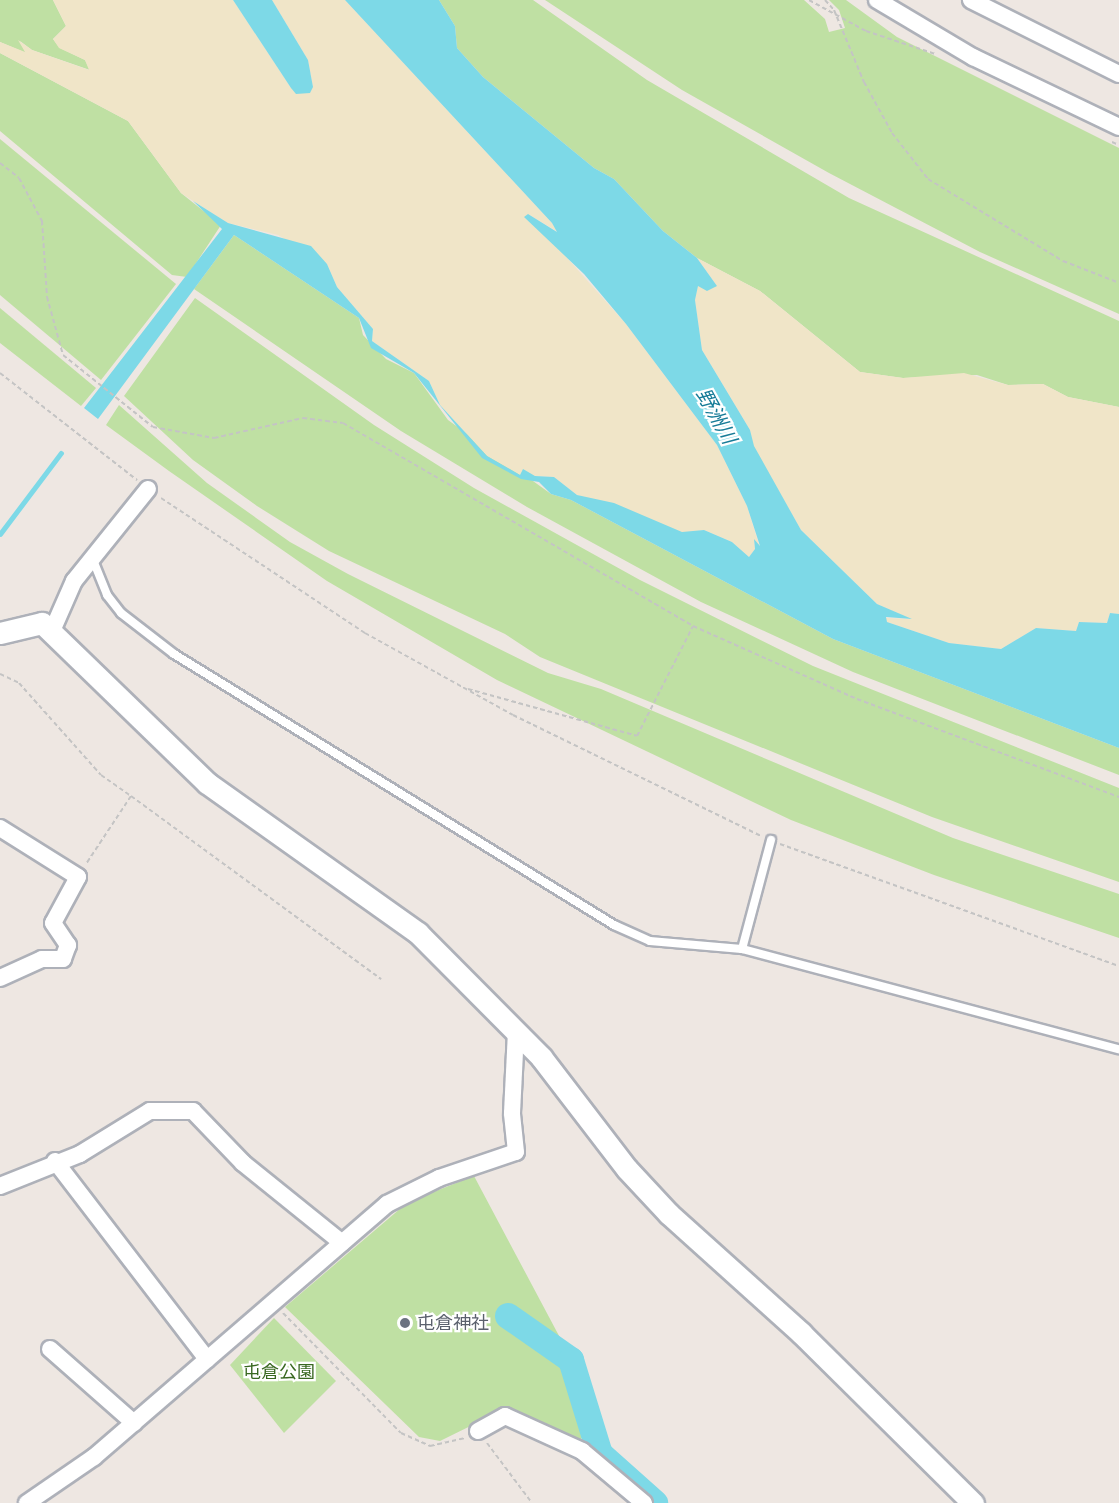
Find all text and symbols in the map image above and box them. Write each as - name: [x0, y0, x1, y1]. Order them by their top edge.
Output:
- water label: 野洲川: [691, 384, 741, 448]
- place label: 屯倉神社: [417, 1312, 489, 1334]
- marker: 屯倉神社: [398, 1316, 412, 1330]
- park label: 屯倉公園: [243, 1361, 315, 1383]

